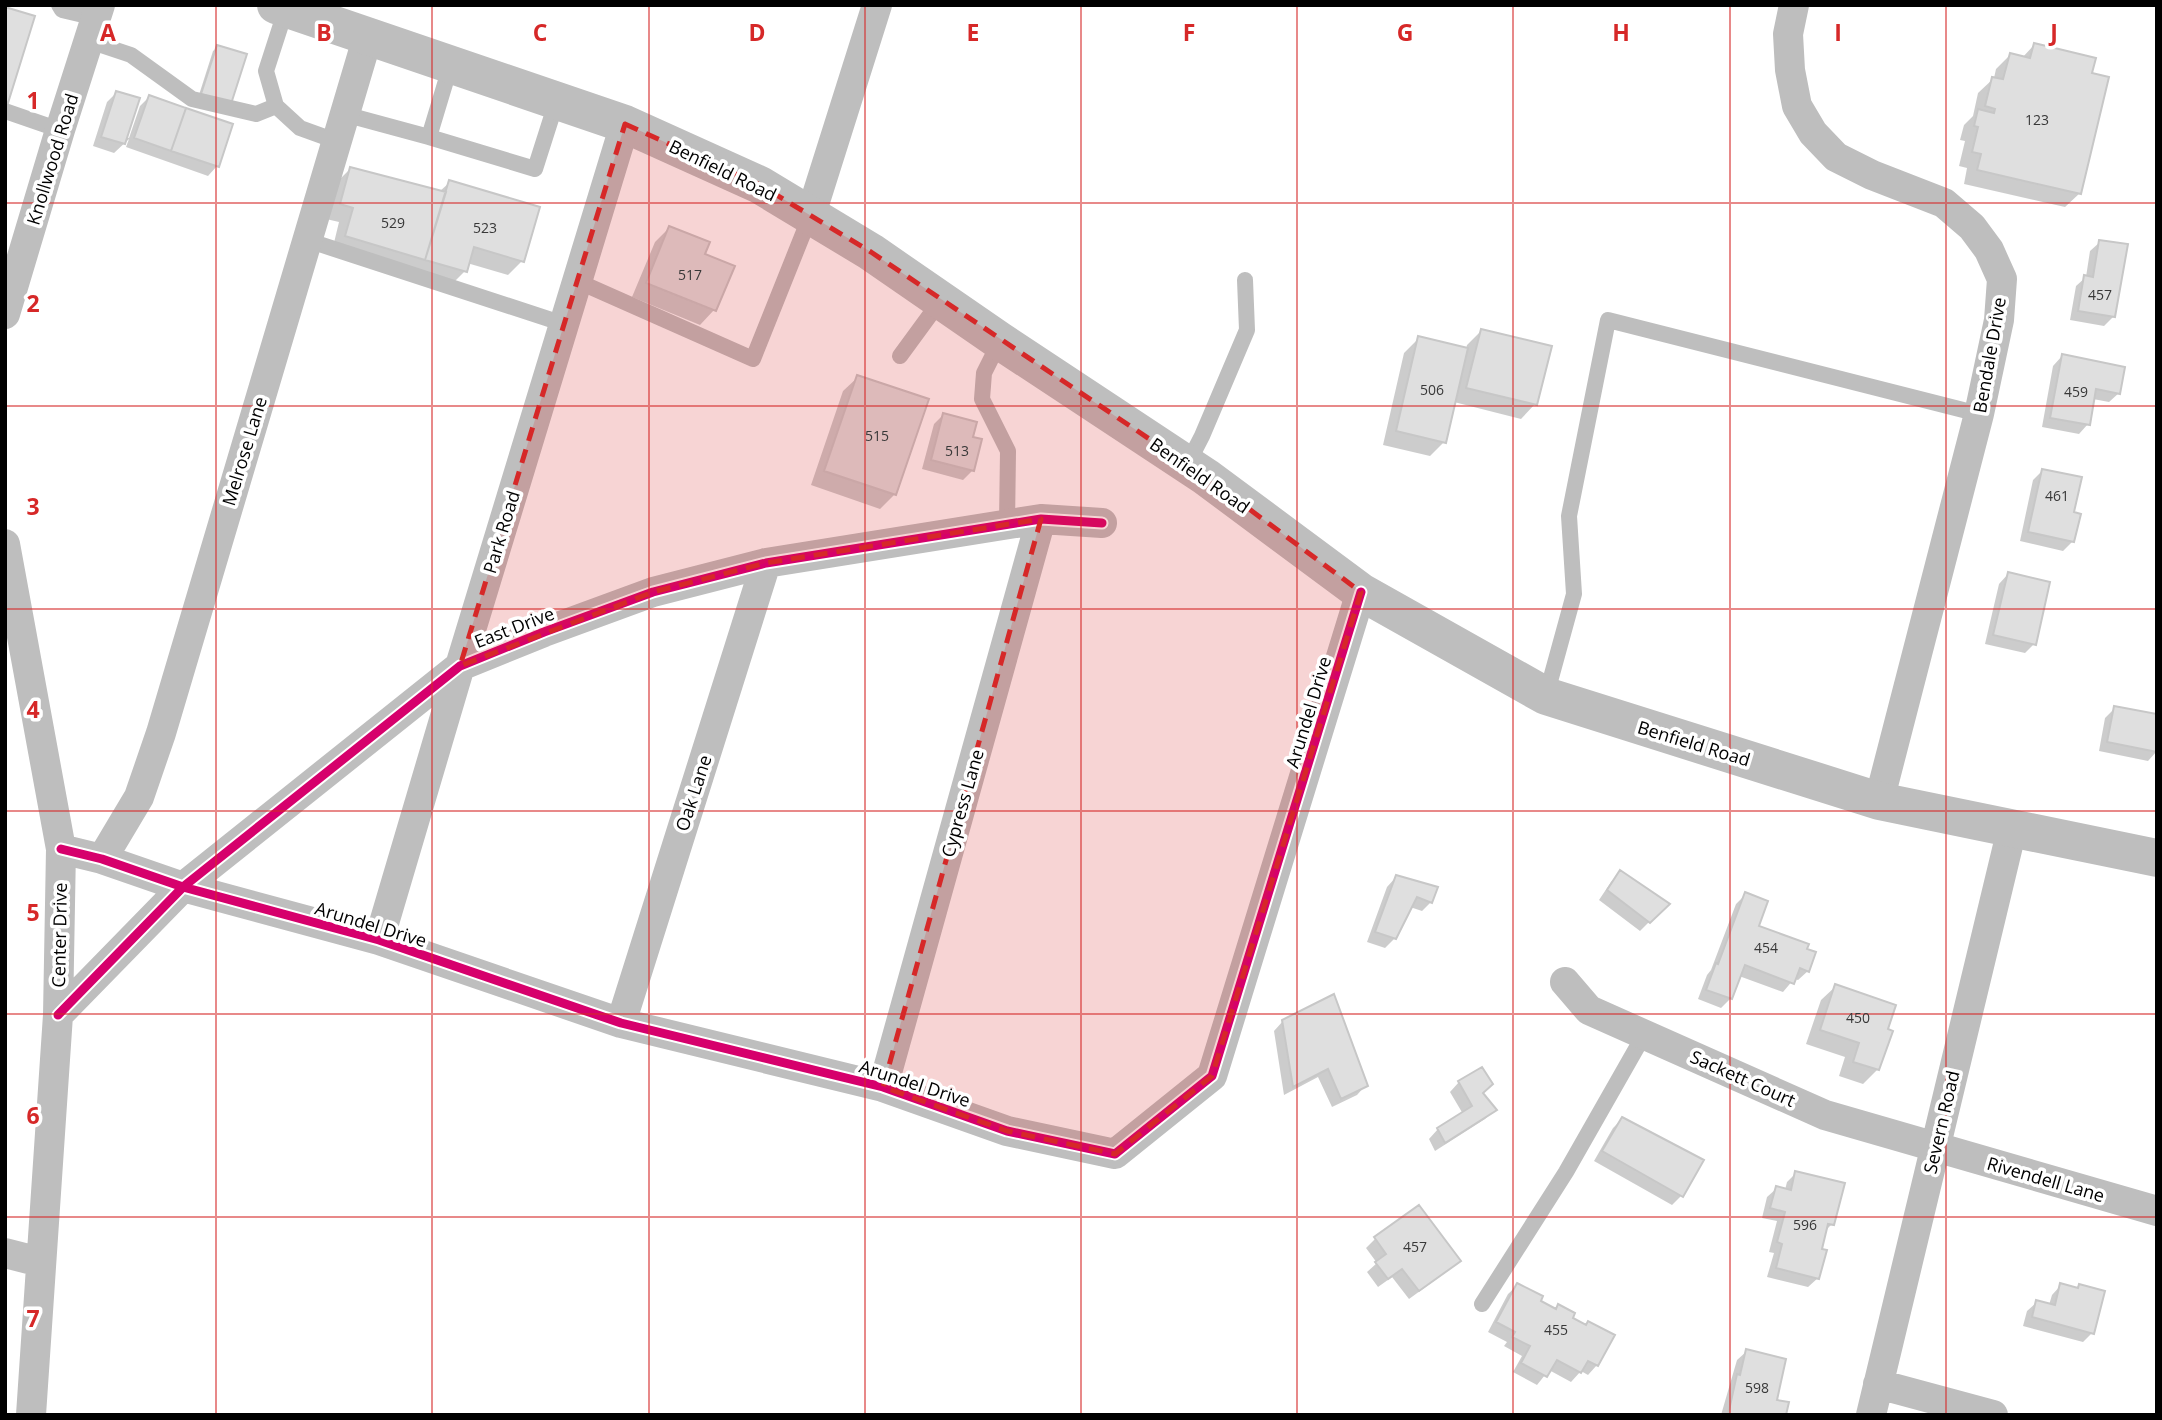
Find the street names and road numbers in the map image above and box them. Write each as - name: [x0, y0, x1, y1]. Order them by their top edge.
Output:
- street label: Knollwood Road: [21, 90, 83, 228]
- street label: Benfield Road: [665, 134, 781, 206]
- street label: Bendale Drive: [1967, 295, 2011, 415]
- street label: Melrose Lane: [216, 393, 272, 509]
- street label: Benfield Road: [1145, 432, 1255, 518]
- street label: Park Road: [477, 488, 525, 576]
- street label: East Drive: [471, 601, 557, 653]
- street label: Arundel Drive: [1280, 653, 1336, 771]
- street label: Benfield Road: [1635, 714, 1753, 772]
- street label: Cypress Lane: [935, 746, 989, 860]
- street label: Oak Lane: [669, 752, 717, 834]
- street label: Center Drive: [46, 882, 72, 988]
- street label: Arundel Drive: [312, 896, 430, 952]
- street label: Sackett Court: [1687, 1044, 1799, 1112]
- street label: Arundel Drive: [857, 1054, 973, 1112]
- street label: Severn Road: [1917, 1068, 1965, 1176]
- street label: Rivendell Lane: [1984, 1151, 2108, 1207]

